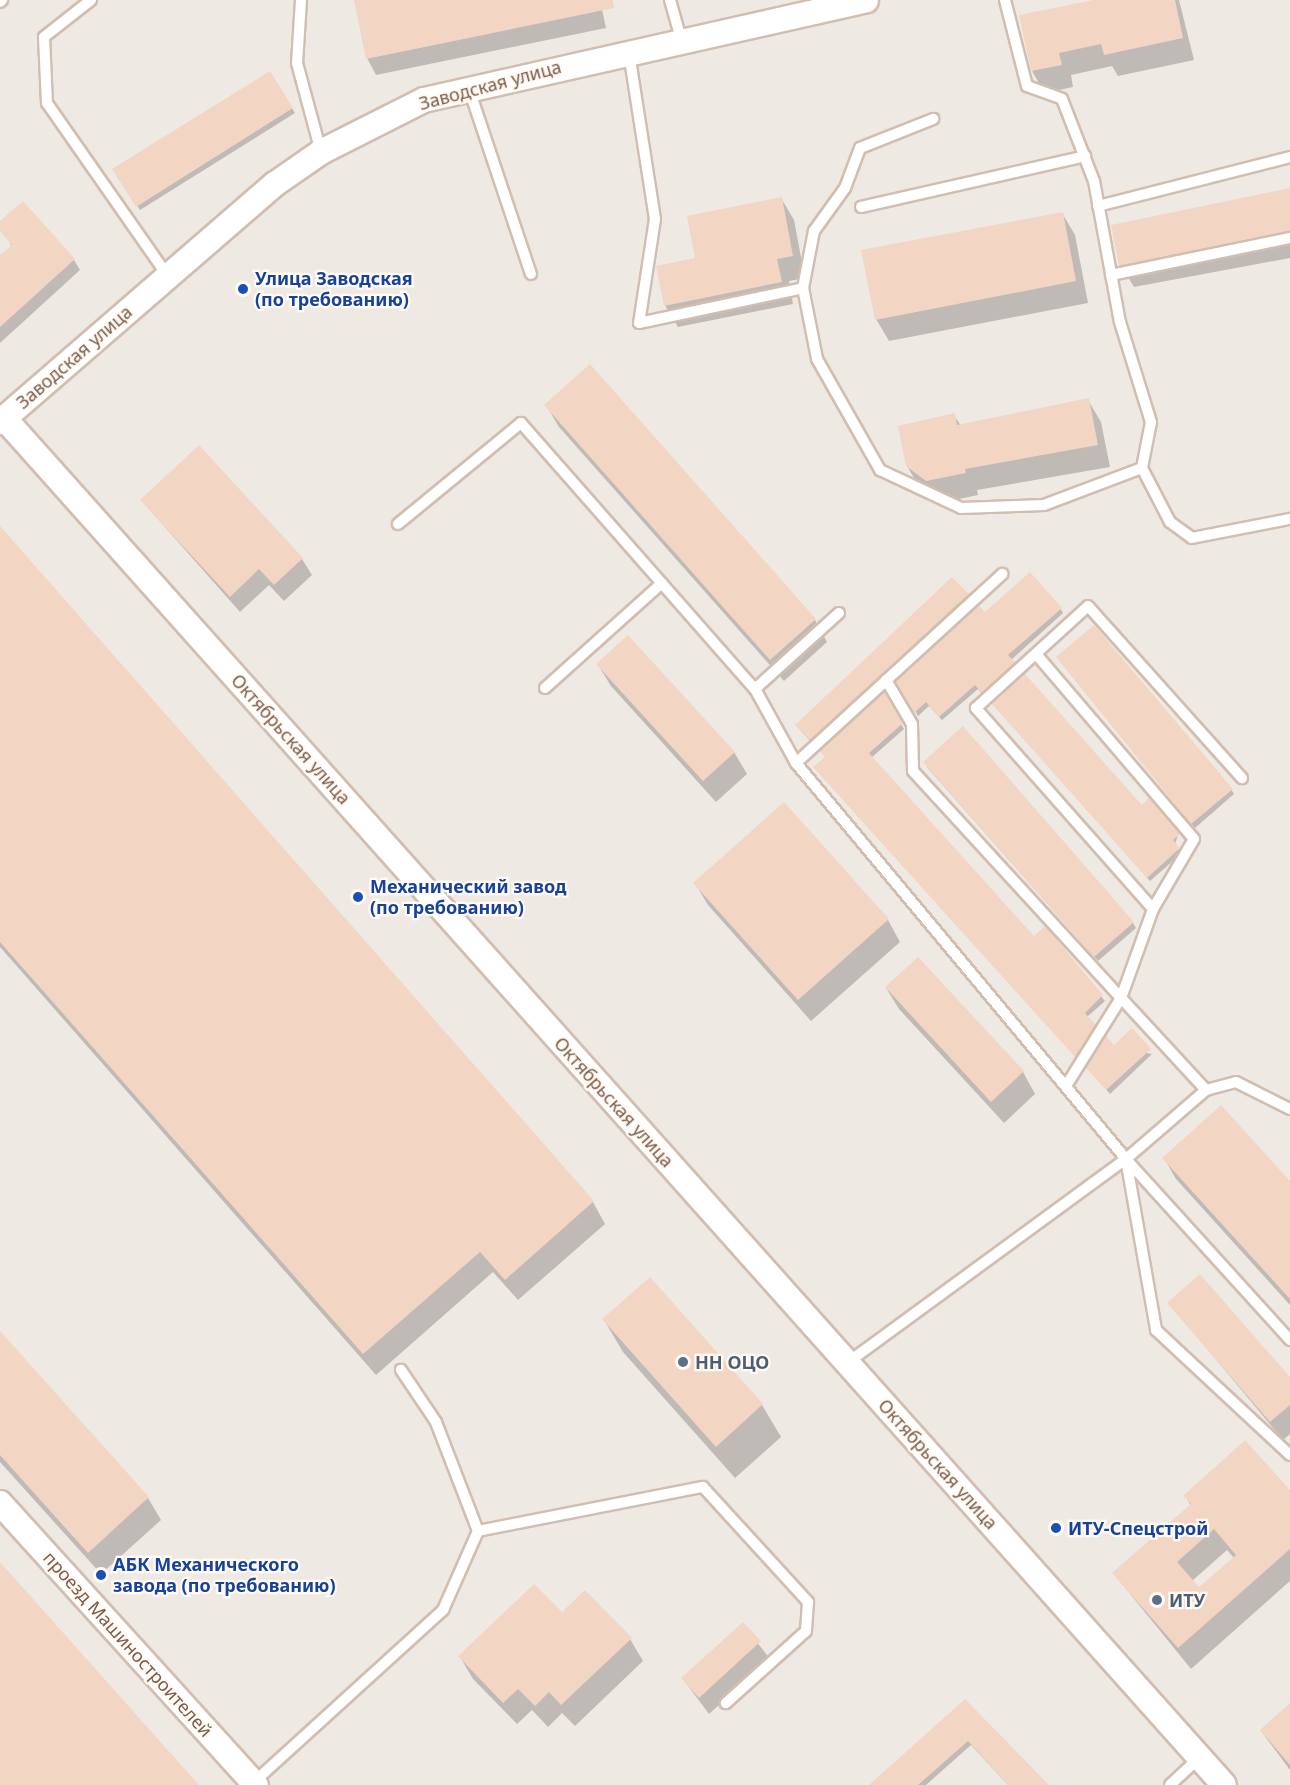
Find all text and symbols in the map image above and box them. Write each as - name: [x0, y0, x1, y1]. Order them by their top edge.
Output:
- street label: Заводская улица: [417, 56, 563, 114]
- place label: Улица Заводская (по требованию): [255, 268, 413, 310]
- marker: Улица Заводская (по требованию): [236, 282, 250, 296]
- street label: Заводская улица: [12, 301, 136, 413]
- street label: Октябрьская улица: [227, 669, 355, 809]
- place label: Механический завод (по требованию): [370, 876, 566, 918]
- marker: Механический завод (по требованию): [351, 890, 365, 904]
- street label: Октябрьская улица: [550, 1032, 678, 1172]
- place label: НН ОЦО: [695, 1351, 769, 1373]
- marker: НН ОЦО: [676, 1355, 690, 1369]
- street label: Октябрьская улица: [874, 1394, 1002, 1534]
- place label: ИТУ-Спецстрой: [1068, 1517, 1208, 1539]
- marker: ИТУ-Спецстрой: [1049, 1521, 1063, 1535]
- street label: проезд Машиностроителей: [39, 1547, 217, 1741]
- place label: АБК Механического завода (по требованию): [113, 1554, 336, 1596]
- marker: АБК Механического завода (по требованию): [94, 1568, 108, 1582]
- place label: ИТУ: [1169, 1589, 1205, 1611]
- marker: ИТУ: [1150, 1593, 1164, 1607]

